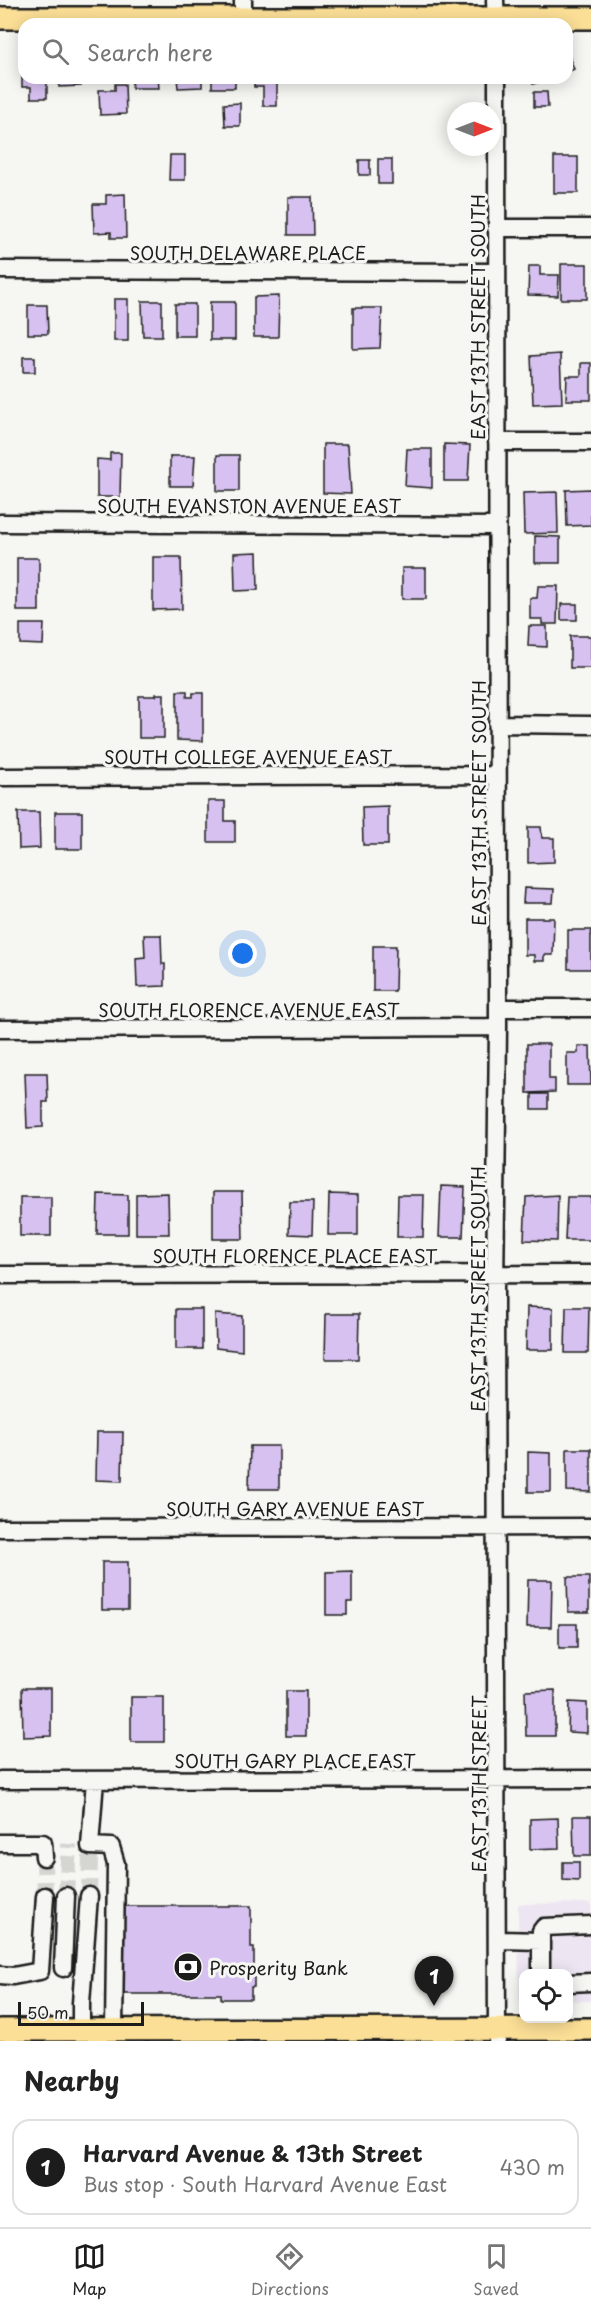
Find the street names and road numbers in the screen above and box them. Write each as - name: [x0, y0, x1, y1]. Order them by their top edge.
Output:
- street label: EAST 13TH STREET SOUTH: [464, 194, 491, 440]
- street label: SOUTH DELAWARE PLACE: [130, 239, 366, 266]
- street label: SOUTH EVANSTON AVENUE EAST: [97, 492, 402, 519]
- street label: EAST 13TH STREET SOUTH: [465, 680, 492, 926]
- street label: SOUTH COLLEGE AVENUE EAST: [104, 743, 393, 770]
- street label: SOUTH FLORENCE AVENUE EAST: [98, 996, 400, 1023]
- street label: EAST 13TH STREET SOUTH: [464, 1166, 491, 1412]
- street label: SOUTH FLORENCE PLACE EAST: [153, 1242, 438, 1269]
- street label: SOUTH GARY AVENUE EAST: [166, 1495, 425, 1522]
- street label: EAST 13TH STREET: [465, 1695, 492, 1872]
- street label: SOUTH GARY PLACE EAST: [174, 1747, 416, 1774]

